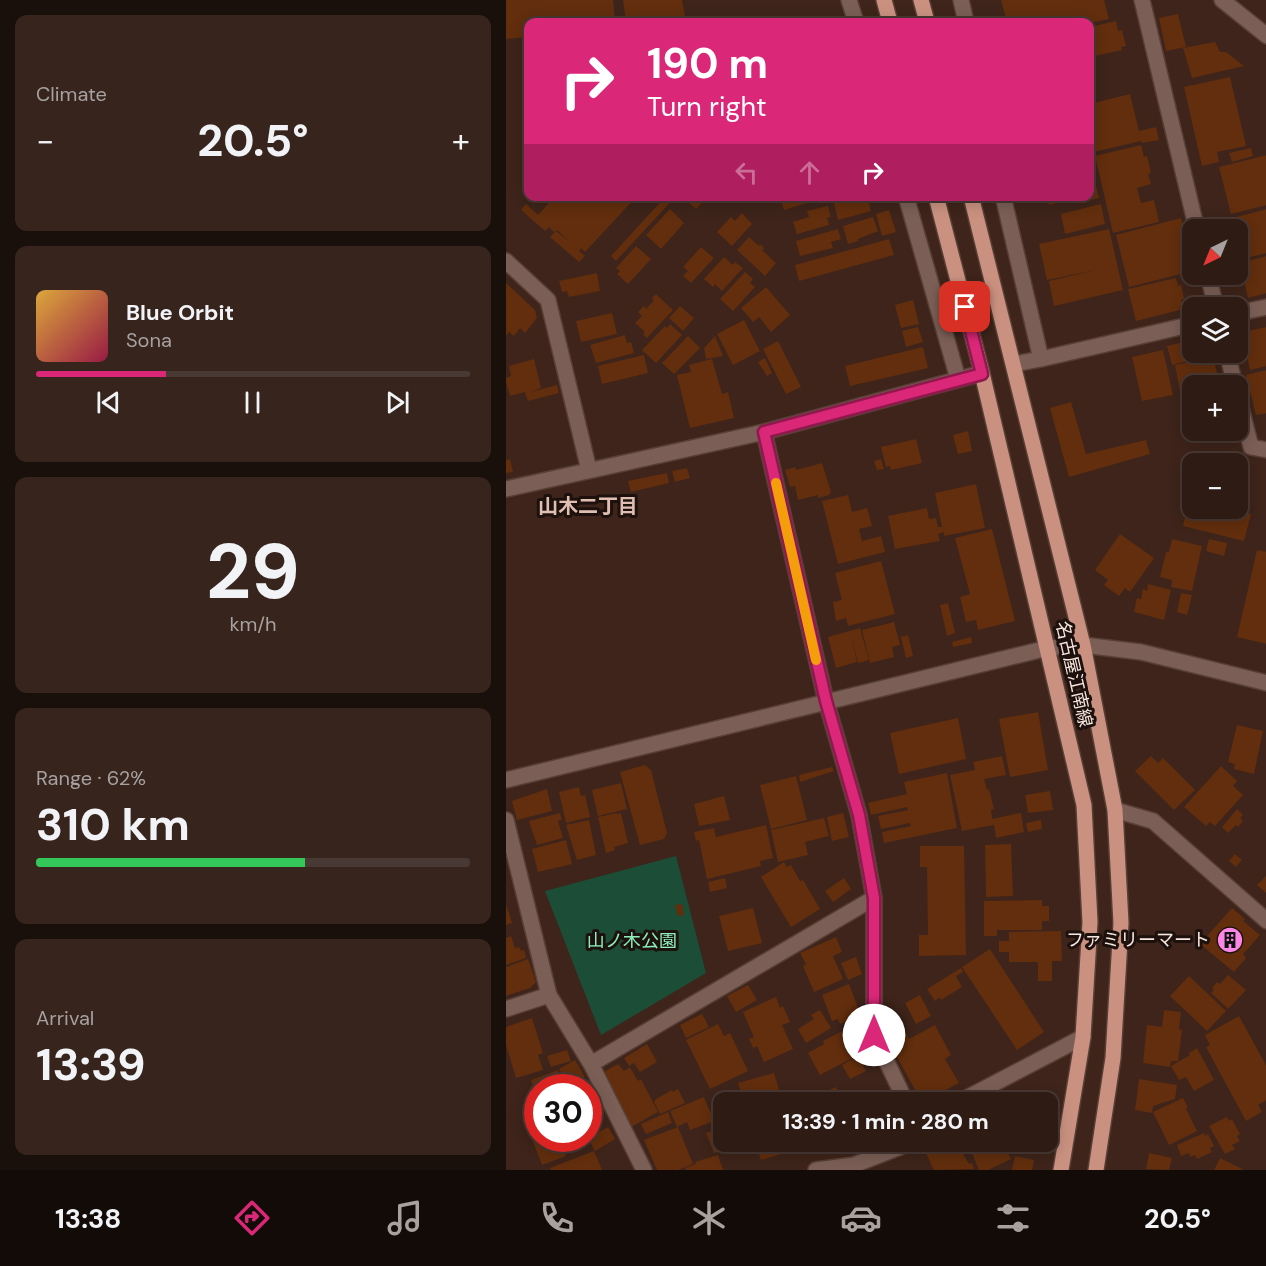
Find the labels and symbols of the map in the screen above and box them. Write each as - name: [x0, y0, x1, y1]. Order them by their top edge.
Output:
- north arrow: [1182, 219, 1248, 285]
- pin: [939, 281, 990, 332]
- district label: 山木二丁目: [538, 493, 638, 519]
- street label: 名古屋江南線: [1050, 619, 1098, 729]
- building icon: ファミリーマート: [1215, 925, 1245, 955]
- place label: ファミリーマート: [1066, 928, 1210, 952]
- park label: 山ノ木公園: [587, 929, 677, 953]
- position arrow: [842, 1003, 906, 1067]
- speed limit sign: 30: [524, 1074, 602, 1152]

